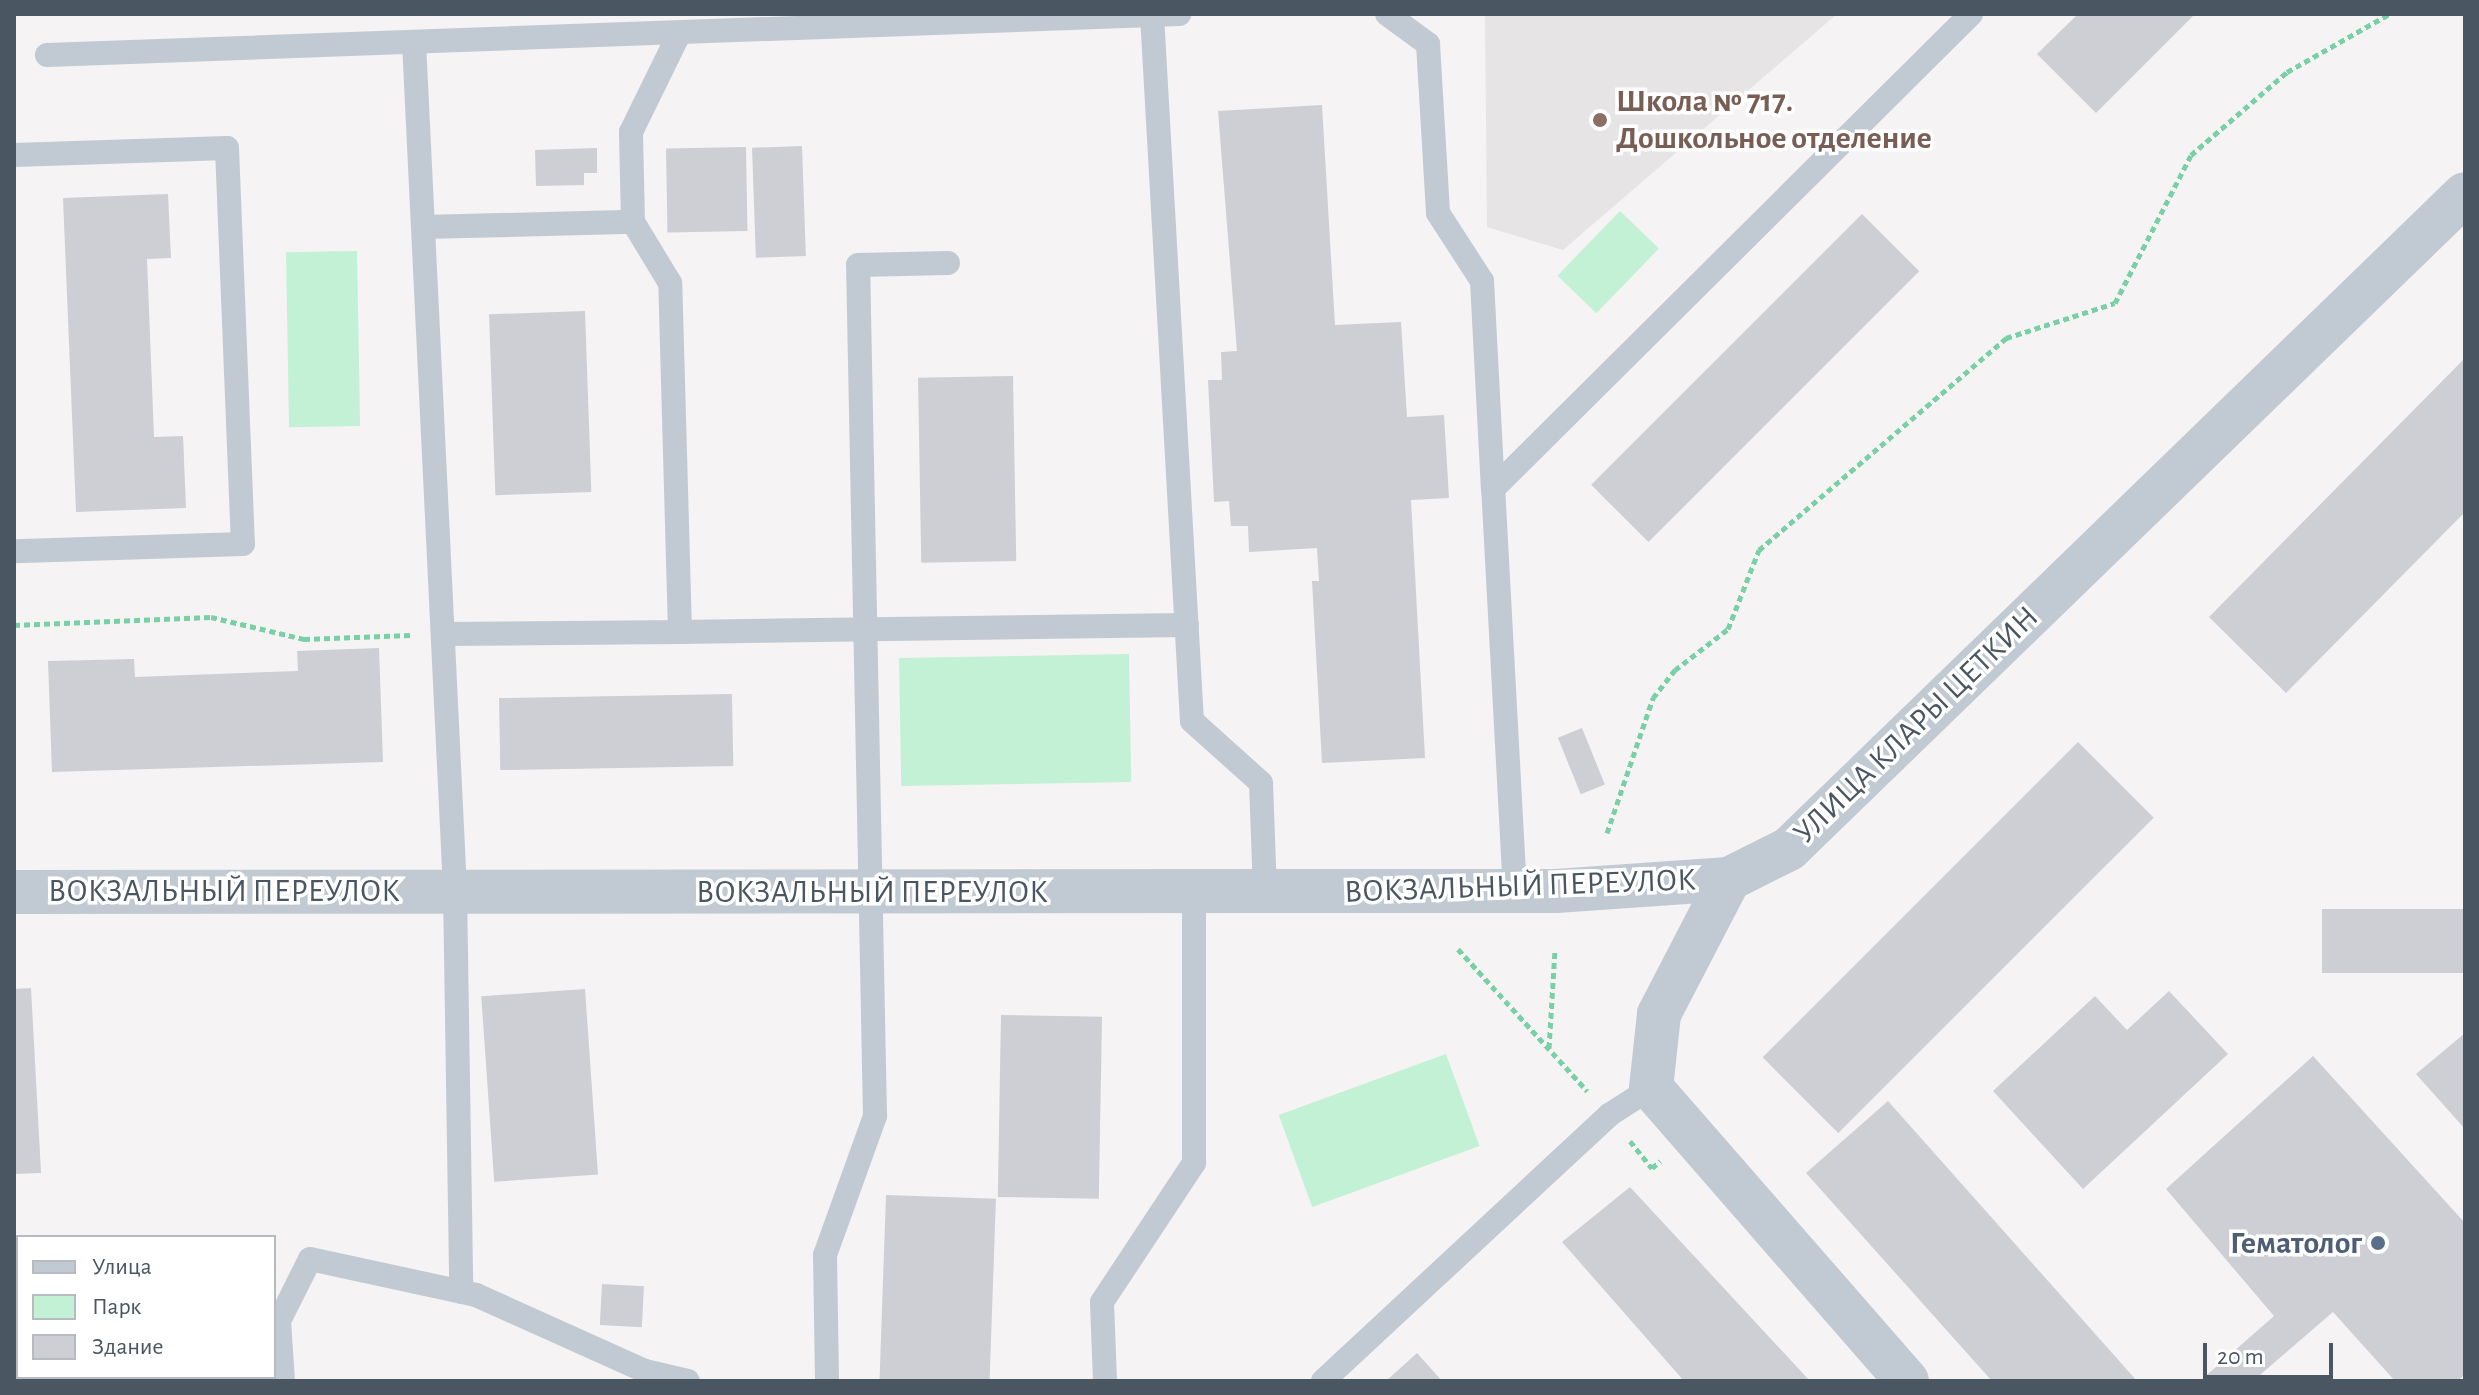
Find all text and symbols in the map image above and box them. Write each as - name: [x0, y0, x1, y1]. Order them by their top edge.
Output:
- place label: Школа № 717. Дошкольное отделение: [1616, 83, 1932, 158]
- marker: Школа № 717. Дошкольное отделение: [1591, 111, 1609, 129]
- street label: УЛИЦА КЛАРЫ ЦЕТКИН: [1785, 598, 2047, 852]
- street label: ВОКЗАЛЬНЫЙ ПЕРЕУЛОК: [1343, 861, 1697, 911]
- street label: ВОКЗАЛЬНЫЙ ПЕРЕУЛОК: [48, 872, 400, 910]
- street label: ВОКЗАЛЬНЫЙ ПЕРЕУЛОК: [696, 873, 1048, 911]
- place label: Гематолог: [2230, 1224, 2362, 1262]
- marker: Гематолог: [2369, 1234, 2387, 1252]
- legend: [16, 1235, 276, 1379]
- text: Улица: [92, 1255, 152, 1279]
- text: Парк: [92, 1295, 141, 1319]
- scale bar: [2207, 1327, 2337, 1377]
- text: Здание: [92, 1335, 163, 1359]
- text: 20 m: [2217, 1345, 2264, 1369]

